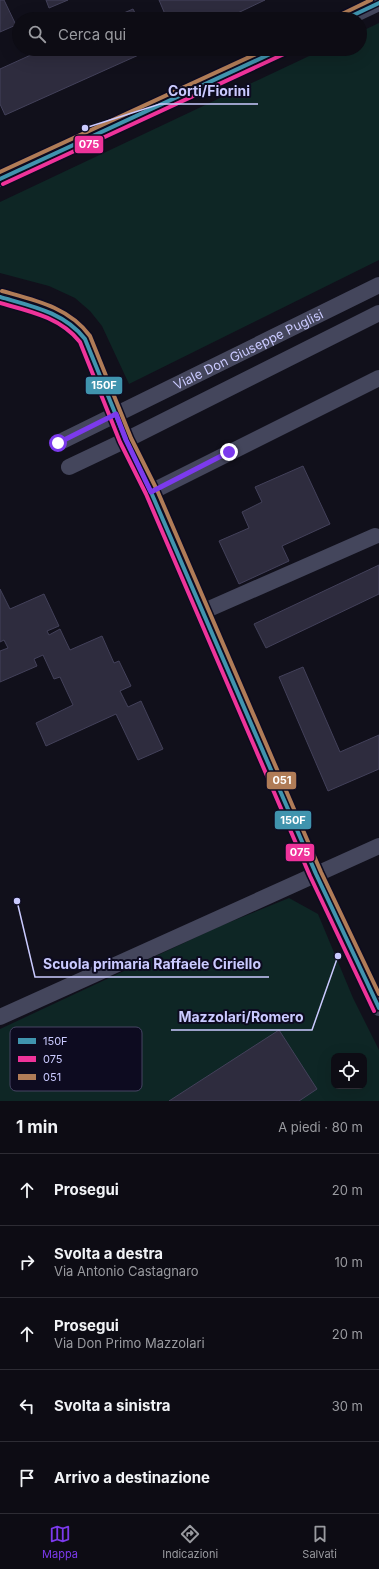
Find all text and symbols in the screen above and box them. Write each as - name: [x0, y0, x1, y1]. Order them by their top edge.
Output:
- search box: [12, 12, 367, 56]
- icon: search: [26, 23, 48, 45]
- text: Cerca qui: [58, 25, 126, 44]
- callout: Corti/Fiorini: [160, 78, 258, 104]
- text: Corti/Fiorini: [168, 82, 250, 99]
- line badge: 075: [74, 135, 104, 154]
- text: 075: [79, 137, 99, 151]
- street label: Viale Don Giuseppe Puglisi: [171, 306, 326, 393]
- line badge: 150F: [85, 376, 123, 395]
- text: 150F: [91, 378, 117, 392]
- route start: [49, 434, 67, 452]
- route end: [220, 443, 238, 461]
- line badge: 051: [266, 771, 297, 790]
- text: 051: [272, 773, 292, 787]
- line badge: 150F: [274, 810, 312, 830]
- text: 150F: [280, 813, 306, 827]
- line badge: 075: [285, 843, 315, 862]
- text: 075: [290, 845, 310, 859]
- callout: Scuola primaria Raffaele Ciriello: [35, 951, 269, 977]
- text: Scuola primaria Raffaele Ciriello: [43, 955, 261, 972]
- callout: Mazzolari/Romero: [171, 1004, 312, 1030]
- text: Mazzolari/Romero: [178, 1008, 304, 1025]
- legend: [10, 1027, 142, 1091]
- text: 150F: [43, 1034, 68, 1048]
- text: 075: [43, 1052, 63, 1066]
- map controls: [331, 1053, 367, 1089]
- button: locate: [331, 1053, 367, 1089]
- text: 051: [43, 1070, 61, 1084]
- text: 1 min: [16, 1117, 58, 1137]
- text: A piedi · 80 m: [278, 1119, 363, 1135]
- icon: ahead: [16, 1179, 38, 1201]
- text: Prosegui: [54, 1180, 119, 1199]
- text: 20 m: [332, 1182, 363, 1198]
- text: Svolta a destra: [54, 1244, 163, 1263]
- icon: right: [16, 1251, 38, 1273]
- text: 10 m: [334, 1254, 363, 1270]
- text: Via Antonio Castagnaro: [54, 1263, 199, 1279]
- text: Prosegui: [54, 1316, 119, 1335]
- icon: ahead: [16, 1323, 38, 1345]
- text: 20 m: [332, 1326, 363, 1342]
- text: Via Don Primo Mazzolari: [54, 1335, 205, 1351]
- icon: left: [16, 1395, 38, 1417]
- text: Svolta a sinistra: [54, 1396, 171, 1415]
- text: 30 m: [332, 1398, 363, 1414]
- icon: arrive: [16, 1467, 38, 1489]
- text: Arrivo a destinazione: [54, 1468, 210, 1487]
- tab: Mappa: [42, 1523, 78, 1561]
- tab: Indicazioni: [162, 1523, 218, 1561]
- tab: Salvati: [302, 1523, 337, 1561]

